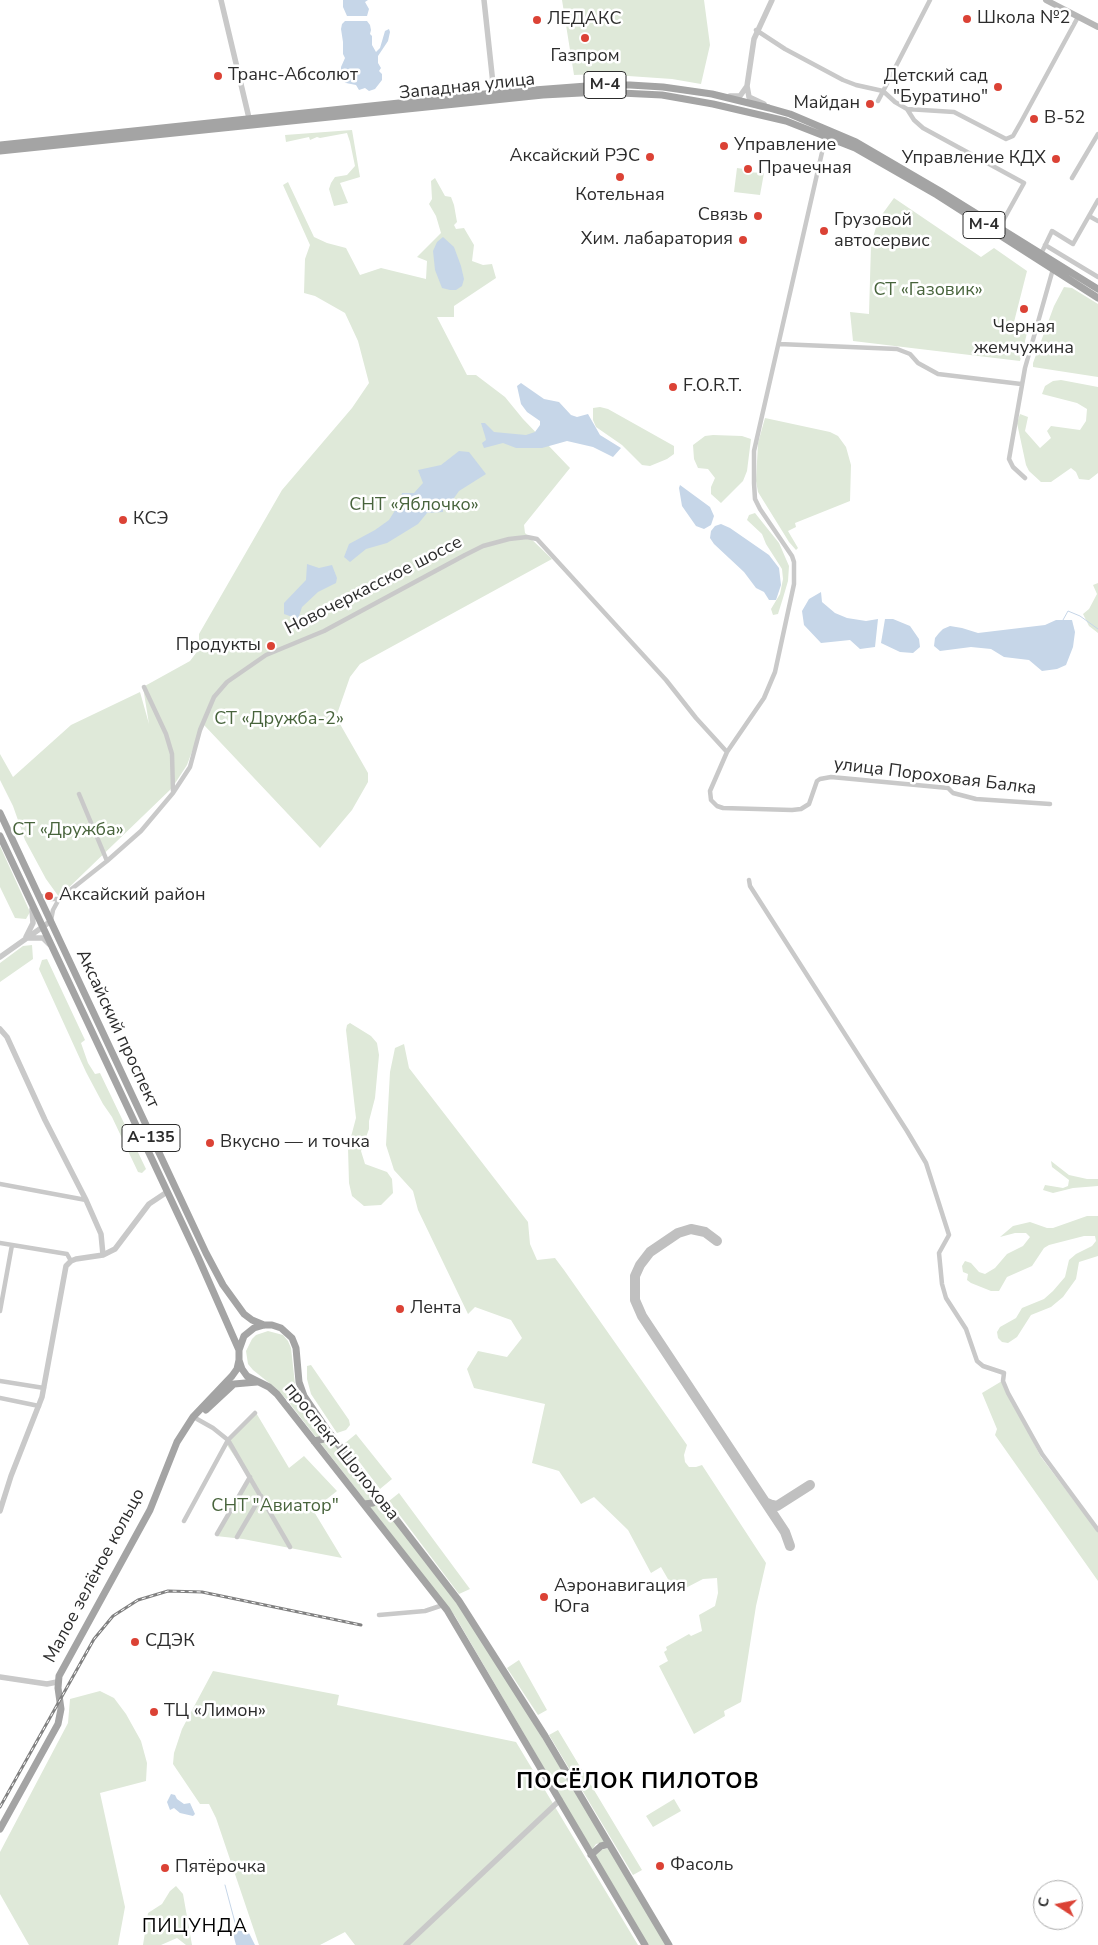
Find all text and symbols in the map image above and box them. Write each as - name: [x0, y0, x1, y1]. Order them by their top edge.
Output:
- place label: Школа №2: [977, 8, 1070, 30]
- place label: ЛЕДАКС: [547, 9, 621, 31]
- marker: Школа №2: [961, 13, 973, 25]
- marker: ЛЕДАКС: [531, 14, 543, 26]
- marker: Газпром: [579, 32, 591, 44]
- place label: Газпром: [550, 46, 620, 68]
- place label: Транс-Абсолют: [228, 65, 358, 87]
- place label: Детский сад "Буратино": [884, 66, 988, 108]
- street label: Западная улица: [398, 69, 536, 105]
- marker: Транс-Абсолют: [212, 70, 224, 82]
- road number: М-4: [584, 72, 626, 98]
- marker: Детский сад "Буратино": [992, 81, 1004, 93]
- place label: Майдан: [793, 93, 860, 115]
- marker: Майдан: [864, 98, 876, 110]
- place label: В-52: [1044, 108, 1085, 130]
- marker: В-52: [1028, 113, 1040, 125]
- place label: Управление: [734, 135, 836, 157]
- marker: Управление: [718, 140, 730, 152]
- place label: Аксайский РЭС: [509, 146, 640, 168]
- place label: Управление КДХ: [902, 148, 1046, 170]
- marker: Аксайский РЭС: [644, 151, 656, 163]
- marker: Управление КДХ: [1050, 153, 1062, 165]
- place label: Прачечная: [758, 158, 852, 180]
- marker: Прачечная: [742, 163, 754, 175]
- marker: Котельная: [614, 171, 626, 183]
- place label: Котельная: [575, 185, 665, 207]
- place label: Связь: [698, 205, 748, 227]
- marker: Связь: [752, 210, 764, 222]
- place label: Грузовой автосервис: [834, 210, 930, 252]
- road number: М-4: [963, 212, 1005, 238]
- marker: Грузовой автосервис: [818, 225, 830, 237]
- place label: Хим. лабаратория: [581, 229, 733, 251]
- marker: Хим. лабаратория: [737, 234, 749, 246]
- park label: СТ «Газовик»: [873, 280, 983, 302]
- marker: Черная жемчужина: [1018, 303, 1030, 315]
- place label: Черная жемчужина: [974, 317, 1074, 359]
- place label: F.O.R.T.: [683, 376, 742, 398]
- marker: F.O.R.T.: [667, 381, 679, 393]
- park label: СНТ «Яблочко»: [349, 495, 479, 517]
- place label: КСЭ: [133, 509, 169, 531]
- marker: КСЭ: [117, 514, 129, 526]
- street label: Новочеркасское шоссе: [282, 532, 466, 640]
- place label: Продукты: [176, 635, 261, 657]
- marker: Продукты: [265, 640, 277, 652]
- park label: СТ «Дружба-2»: [214, 709, 344, 731]
- street label: улица Пороховая Балка: [832, 754, 1038, 800]
- park label: СТ «Дружба»: [12, 820, 124, 842]
- place label: Аксайский район: [59, 885, 206, 907]
- marker: Аксайский район: [43, 890, 55, 902]
- street label: Аксайский проспект: [71, 946, 163, 1112]
- road number: А-135: [122, 1124, 180, 1152]
- place label: Вкусно — и точка: [220, 1132, 370, 1154]
- marker: Вкусно — и точка: [204, 1137, 216, 1149]
- place label: Лента: [410, 1298, 461, 1320]
- marker: Лента: [394, 1303, 406, 1315]
- street label: проспект Шолохова: [279, 1379, 403, 1525]
- street label: Малое зелёное кольцо: [40, 1485, 150, 1667]
- park label: СНТ "Авиатор": [211, 1496, 339, 1518]
- place label: Аэронавигация Юга: [554, 1576, 686, 1618]
- marker: Аэронавигация Юга: [538, 1591, 550, 1603]
- place label: СДЭК: [145, 1631, 195, 1653]
- marker: СДЭК: [129, 1636, 141, 1648]
- place label: ТЦ «Лимон»: [164, 1701, 266, 1723]
- marker: ТЦ «Лимон»: [148, 1706, 160, 1718]
- district label: ПОСЁЛОК ПИЛОТОВ: [515, 1770, 761, 1796]
- place label: Фасоль: [670, 1855, 733, 1877]
- place label: Пятёрочка: [175, 1857, 266, 1879]
- marker: Фасоль: [654, 1860, 666, 1872]
- marker: Пятёрочка: [159, 1862, 171, 1874]
- north arrow: [1033, 1880, 1083, 1930]
- text: С: [1034, 1896, 1054, 1909]
- district label: ПИЦУНДА: [141, 1916, 249, 1938]

